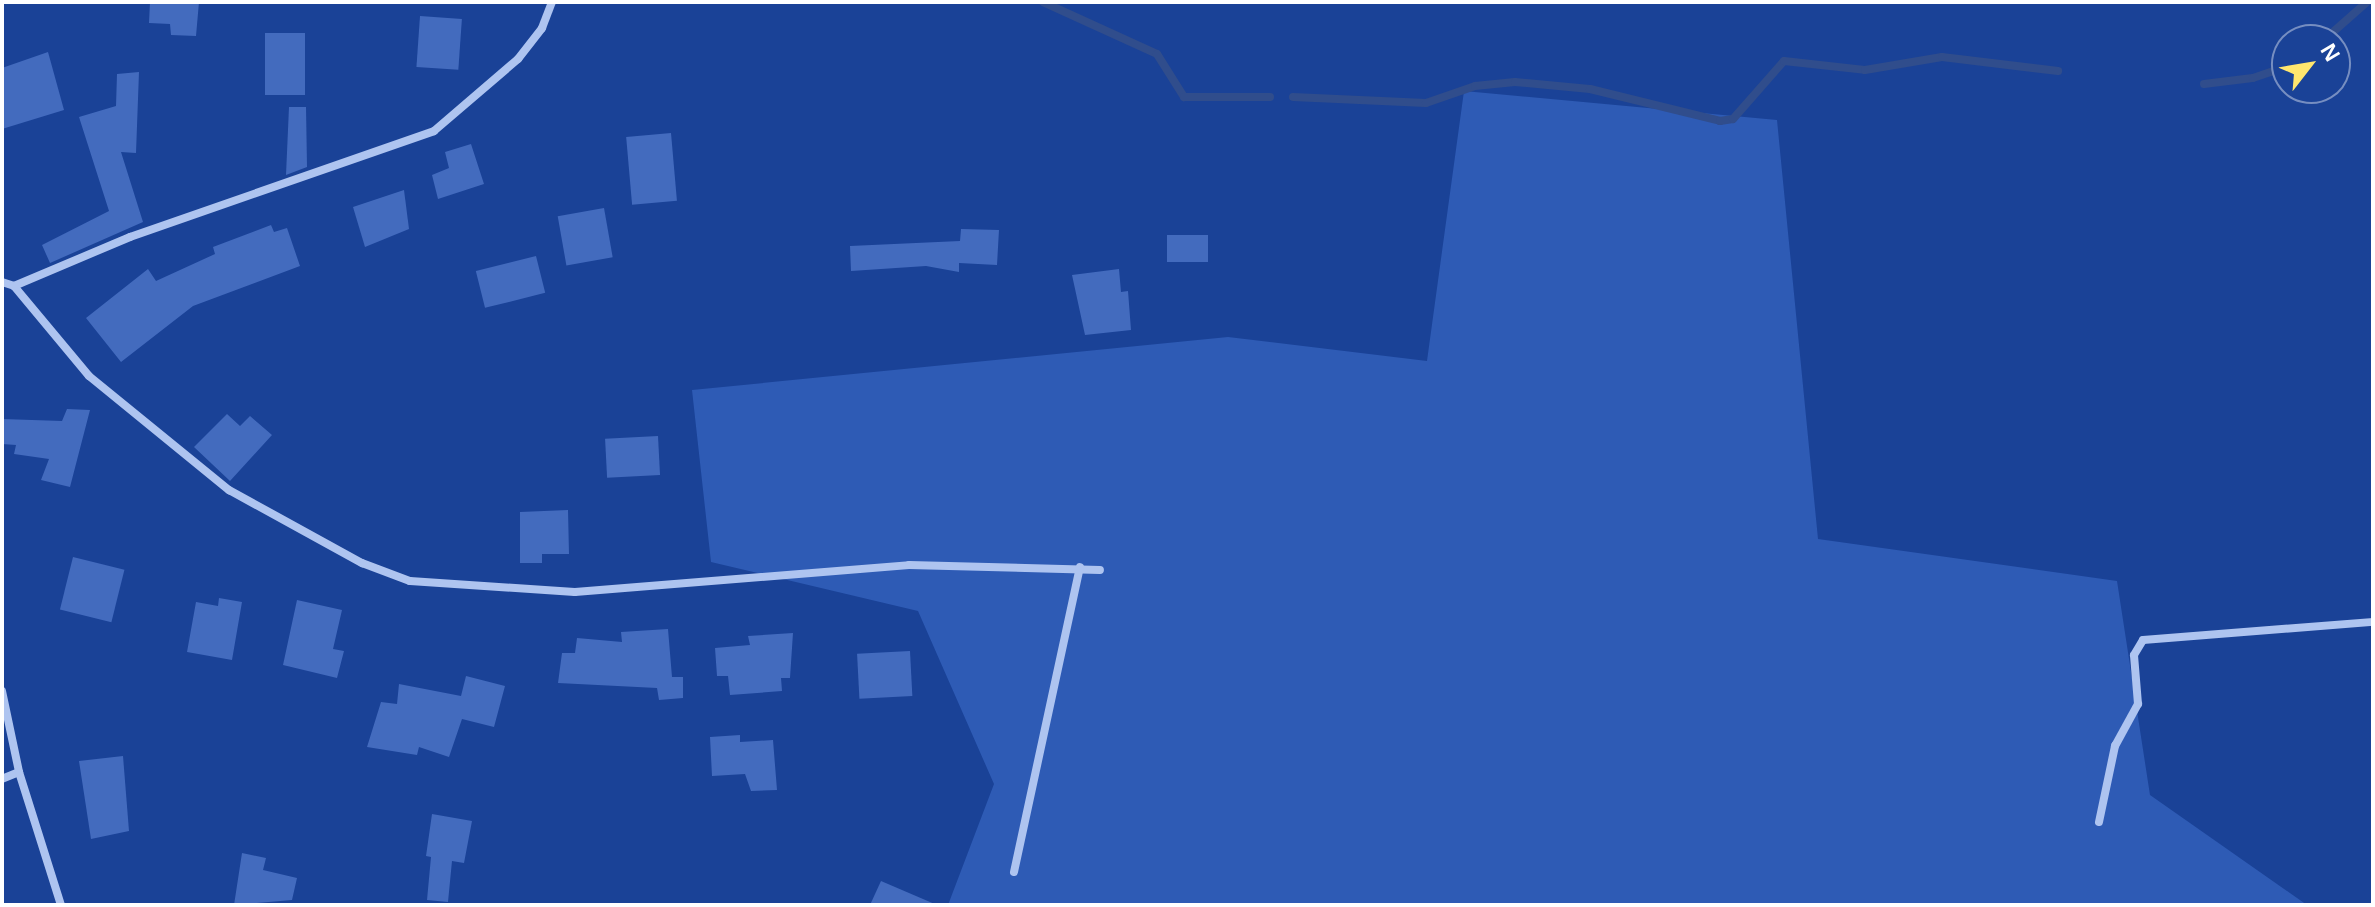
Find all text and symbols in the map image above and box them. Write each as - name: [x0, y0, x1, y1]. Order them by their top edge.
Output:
- north arrow: [2271, 24, 2351, 104]
- text: N: [2315, 39, 2345, 66]

